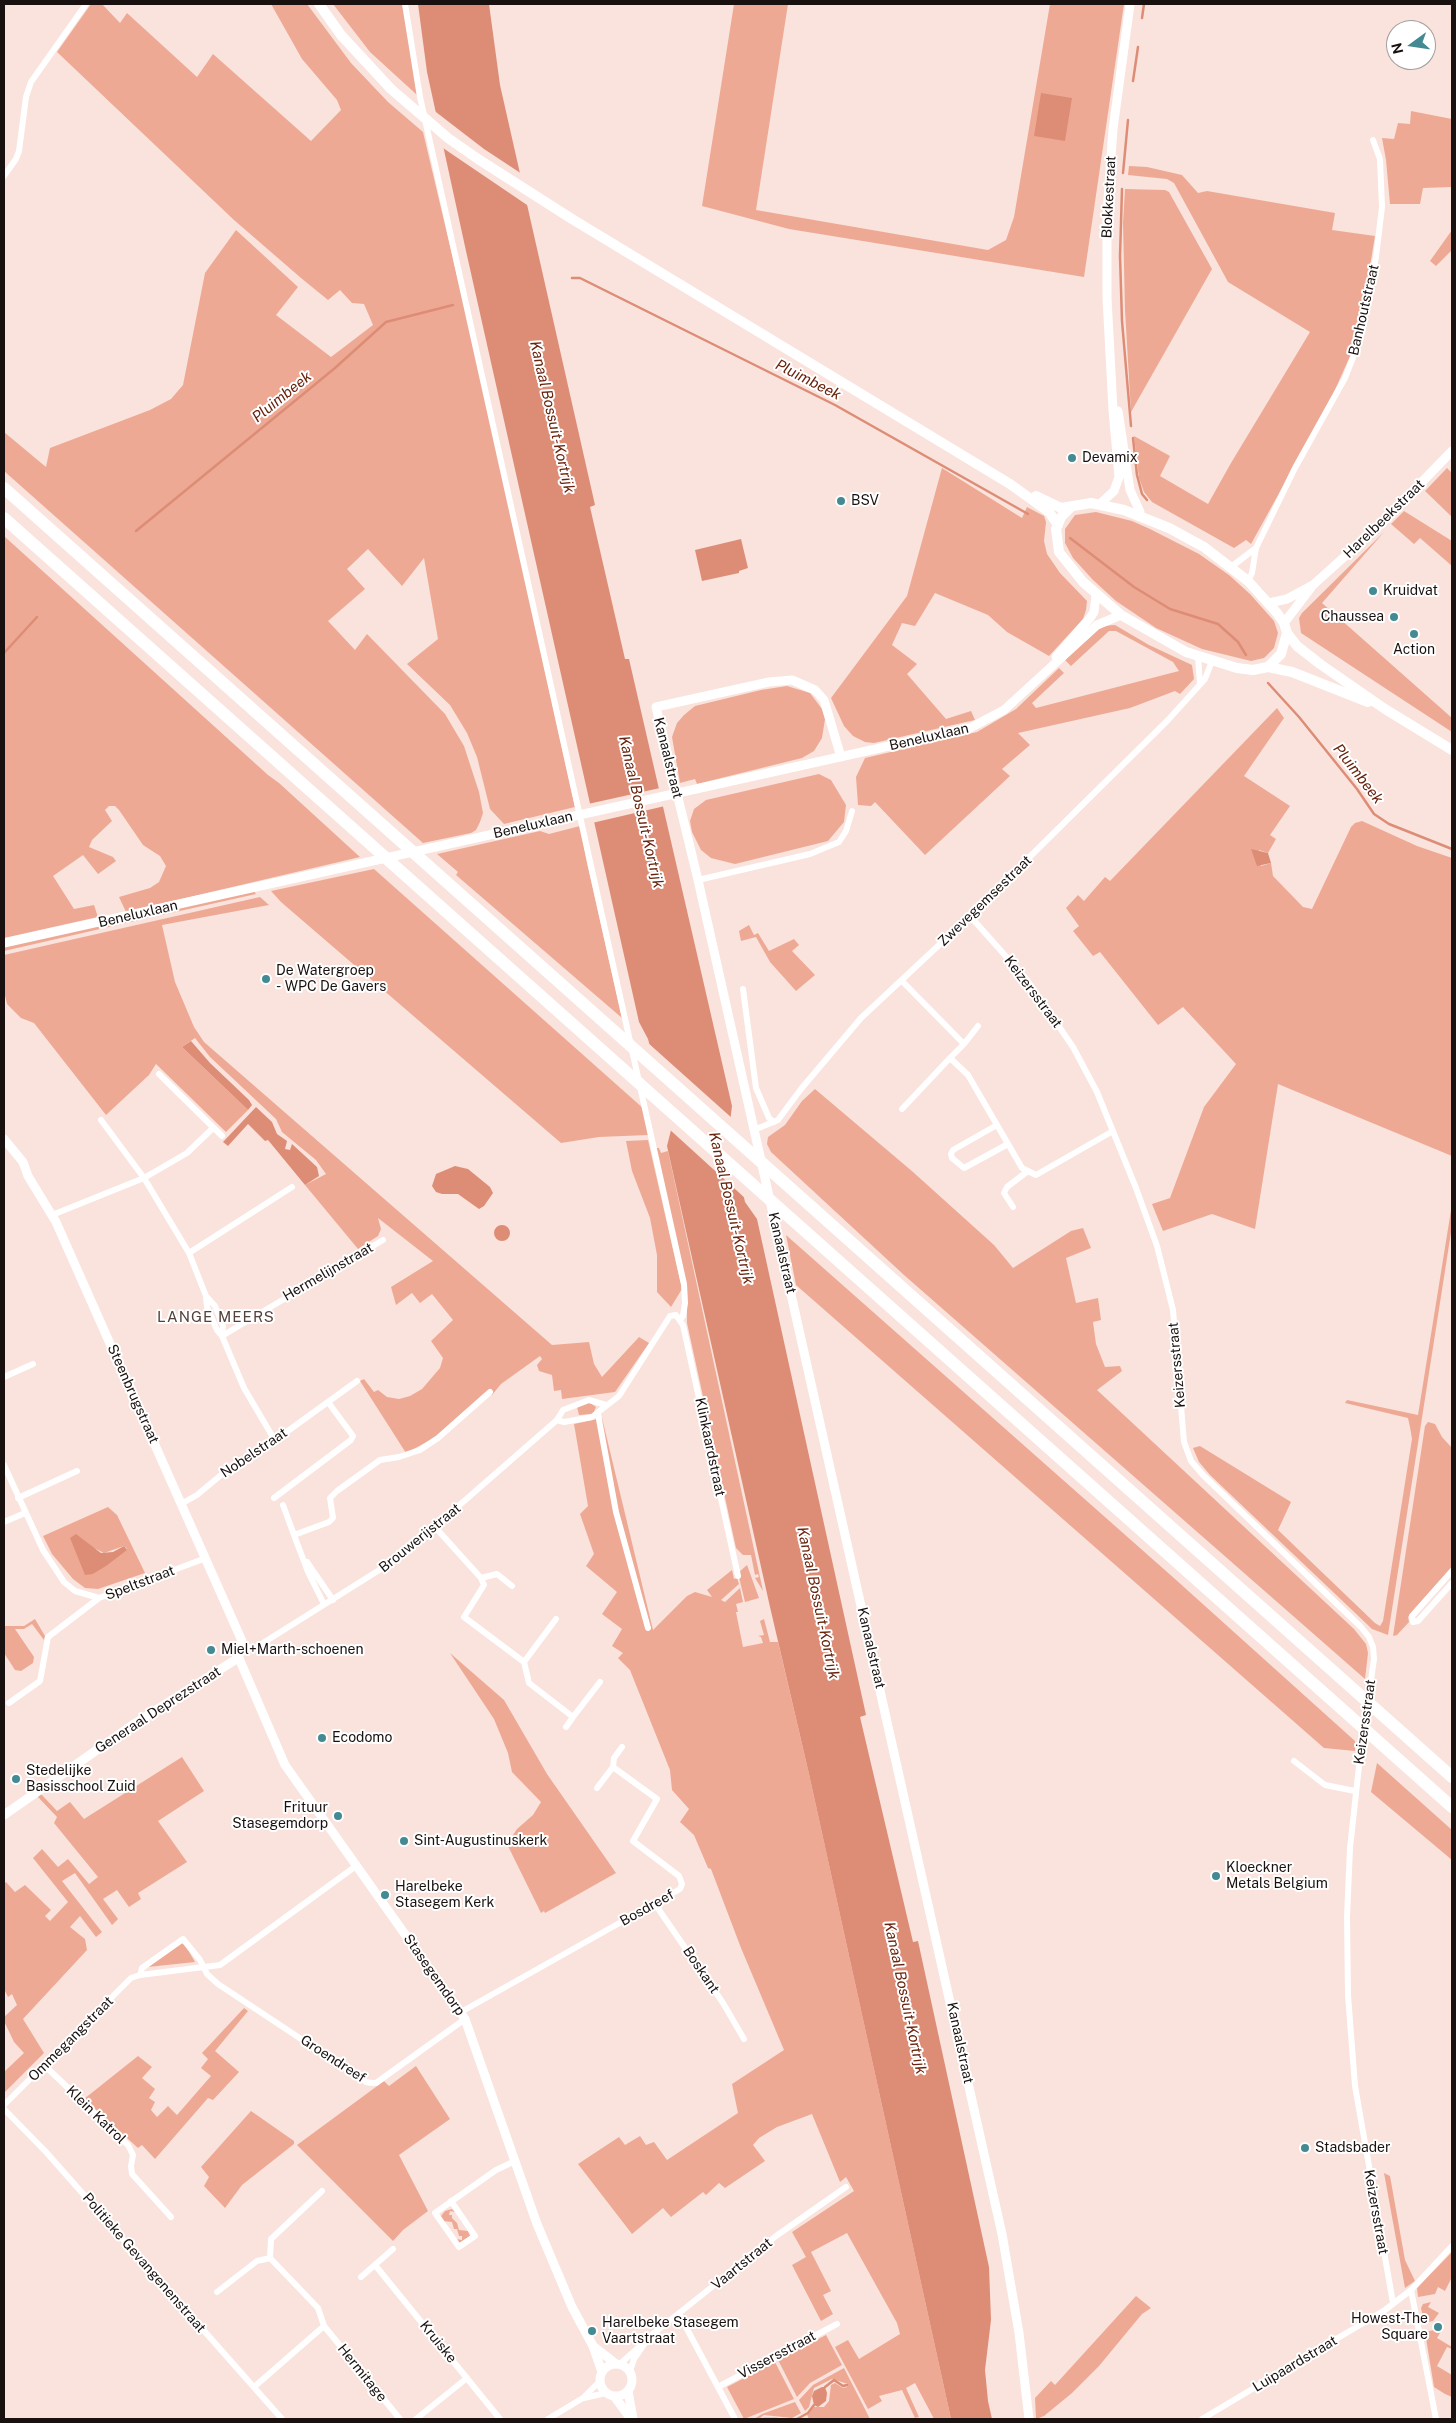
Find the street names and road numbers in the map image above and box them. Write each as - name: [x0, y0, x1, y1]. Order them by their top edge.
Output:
- street label: Blokkestraat: [1098, 155, 1120, 239]
- street label: Banhoutstraat: [1345, 263, 1383, 357]
- street label: Harelbeekstraat: [1340, 476, 1428, 562]
- street label: Kanaalstraat: [650, 716, 686, 800]
- street label: Beneluxlaan: [888, 720, 970, 754]
- street label: Beneluxlaan: [492, 808, 574, 842]
- street label: Zwevegemsestraat: [935, 852, 1035, 950]
- street label: Beneluxlaan: [97, 897, 179, 931]
- street label: Keizersstraat: [1000, 953, 1066, 1031]
- street label: Kanaalstraat: [764, 1211, 800, 1295]
- street label: Hermelijnstraat: [280, 1239, 376, 1305]
- street label: Keizersstraat: [1165, 1322, 1189, 1408]
- street label: Steenbrugstraat: [104, 1342, 162, 1446]
- street label: Klinkaardstraat: [691, 1396, 729, 1498]
- street label: Nobelstraat: [217, 1425, 291, 1481]
- street label: Brouwerijstraat: [376, 1500, 464, 1576]
- street label: Speltstraat: [103, 1562, 177, 1604]
- street label: Kanaalstraat: [853, 1606, 889, 1690]
- street label: Generaal Deprezstraat: [92, 1663, 224, 1757]
- street label: Keizersstraat: [1351, 1678, 1379, 1766]
- street label: Bosdreef: [617, 1886, 677, 1930]
- street label: Stasegemdorp: [400, 1931, 468, 2019]
- street label: Boskant: [679, 1943, 723, 1997]
- street label: Ommegangstraat: [25, 1993, 117, 2085]
- street label: Kanaalstraat: [943, 2001, 977, 2085]
- street label: Groendreef: [297, 2032, 369, 2086]
- street label: Klein Katrol: [63, 2082, 129, 2148]
- street label: Keizersstraat: [1360, 2168, 1392, 2256]
- street label: Politieke Gevangenenstraat: [79, 2190, 209, 2336]
- street label: Vaartstraat: [708, 2234, 776, 2294]
- street label: Kruiske: [416, 2318, 460, 2366]
- street label: Vissersstraat: [735, 2327, 819, 2383]
- street label: Luipaardstraat: [1250, 2332, 1340, 2396]
- street label: Hermitage: [334, 2341, 390, 2405]

